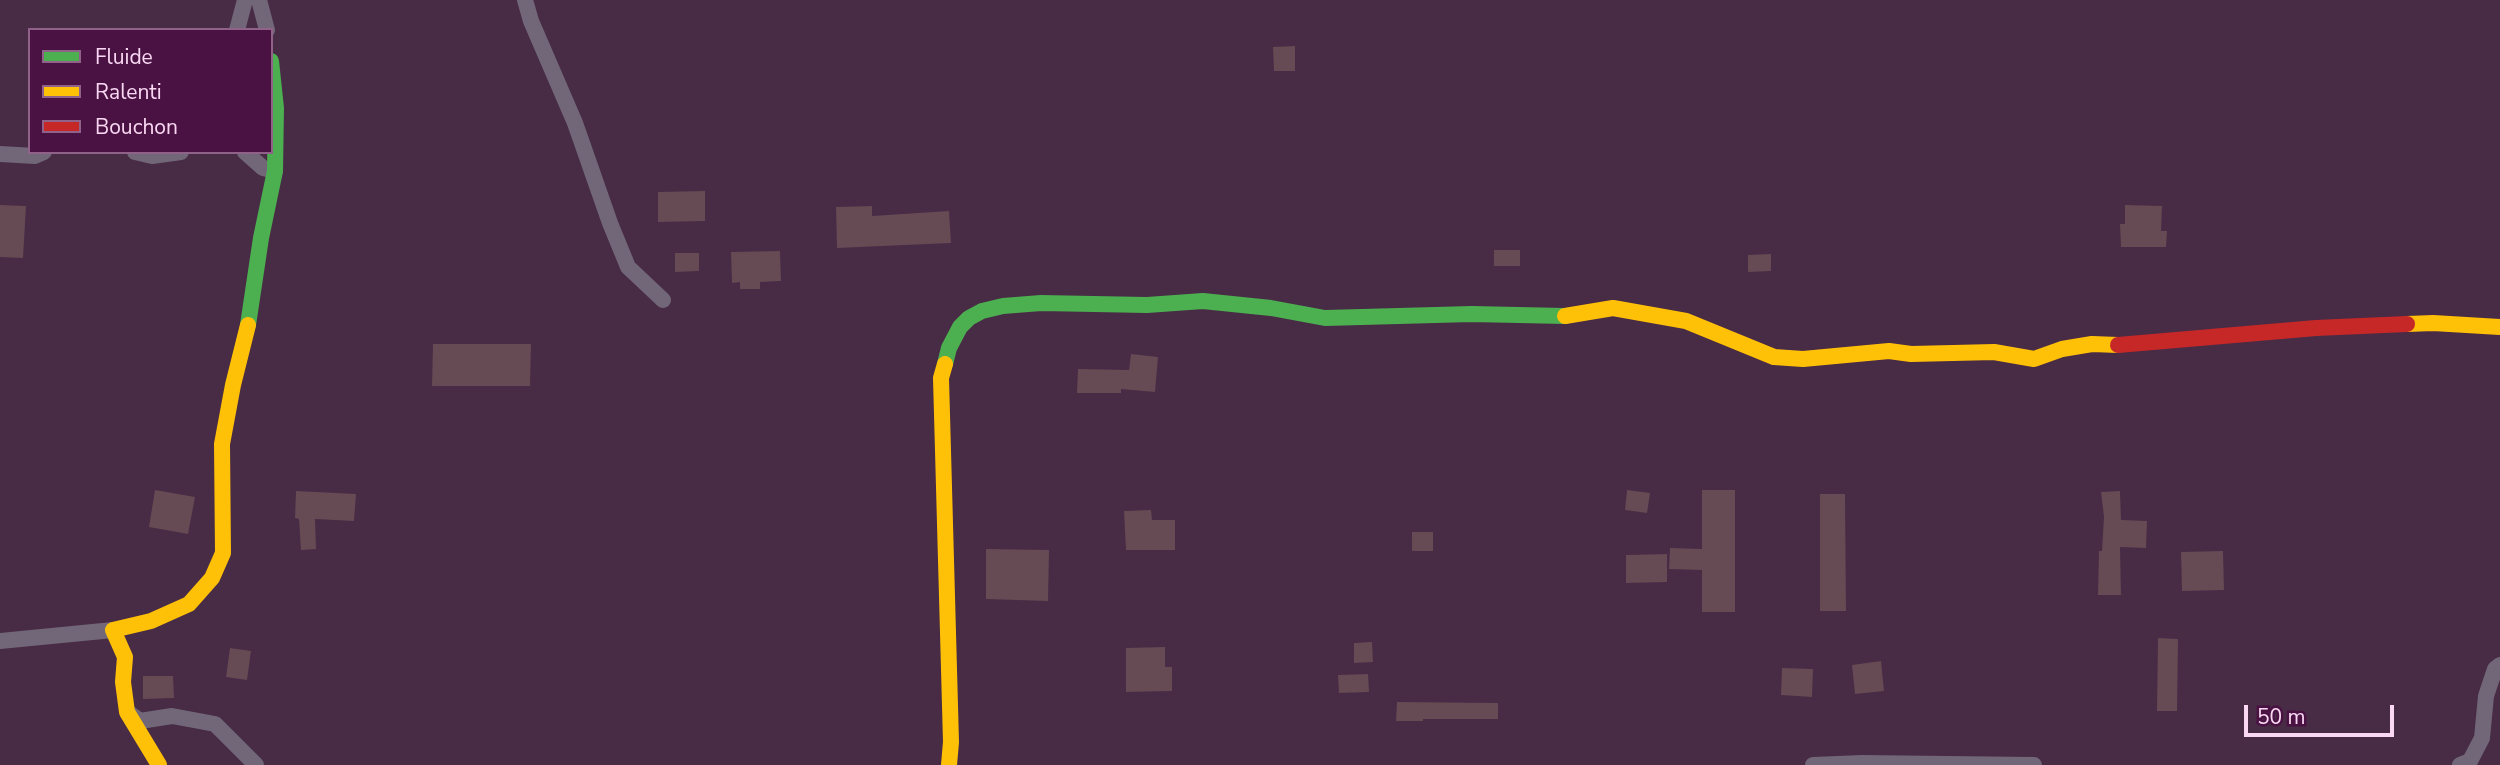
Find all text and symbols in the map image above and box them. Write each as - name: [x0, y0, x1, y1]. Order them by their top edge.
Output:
- legend: [28, 28, 273, 154]
- text: Fluide: [95, 43, 153, 71]
- text: Ralenti: [95, 78, 162, 106]
- text: Bouchon: [95, 113, 178, 141]
- scale bar: [2248, 692, 2398, 736]
- text: 50 m: [2257, 703, 2306, 731]

